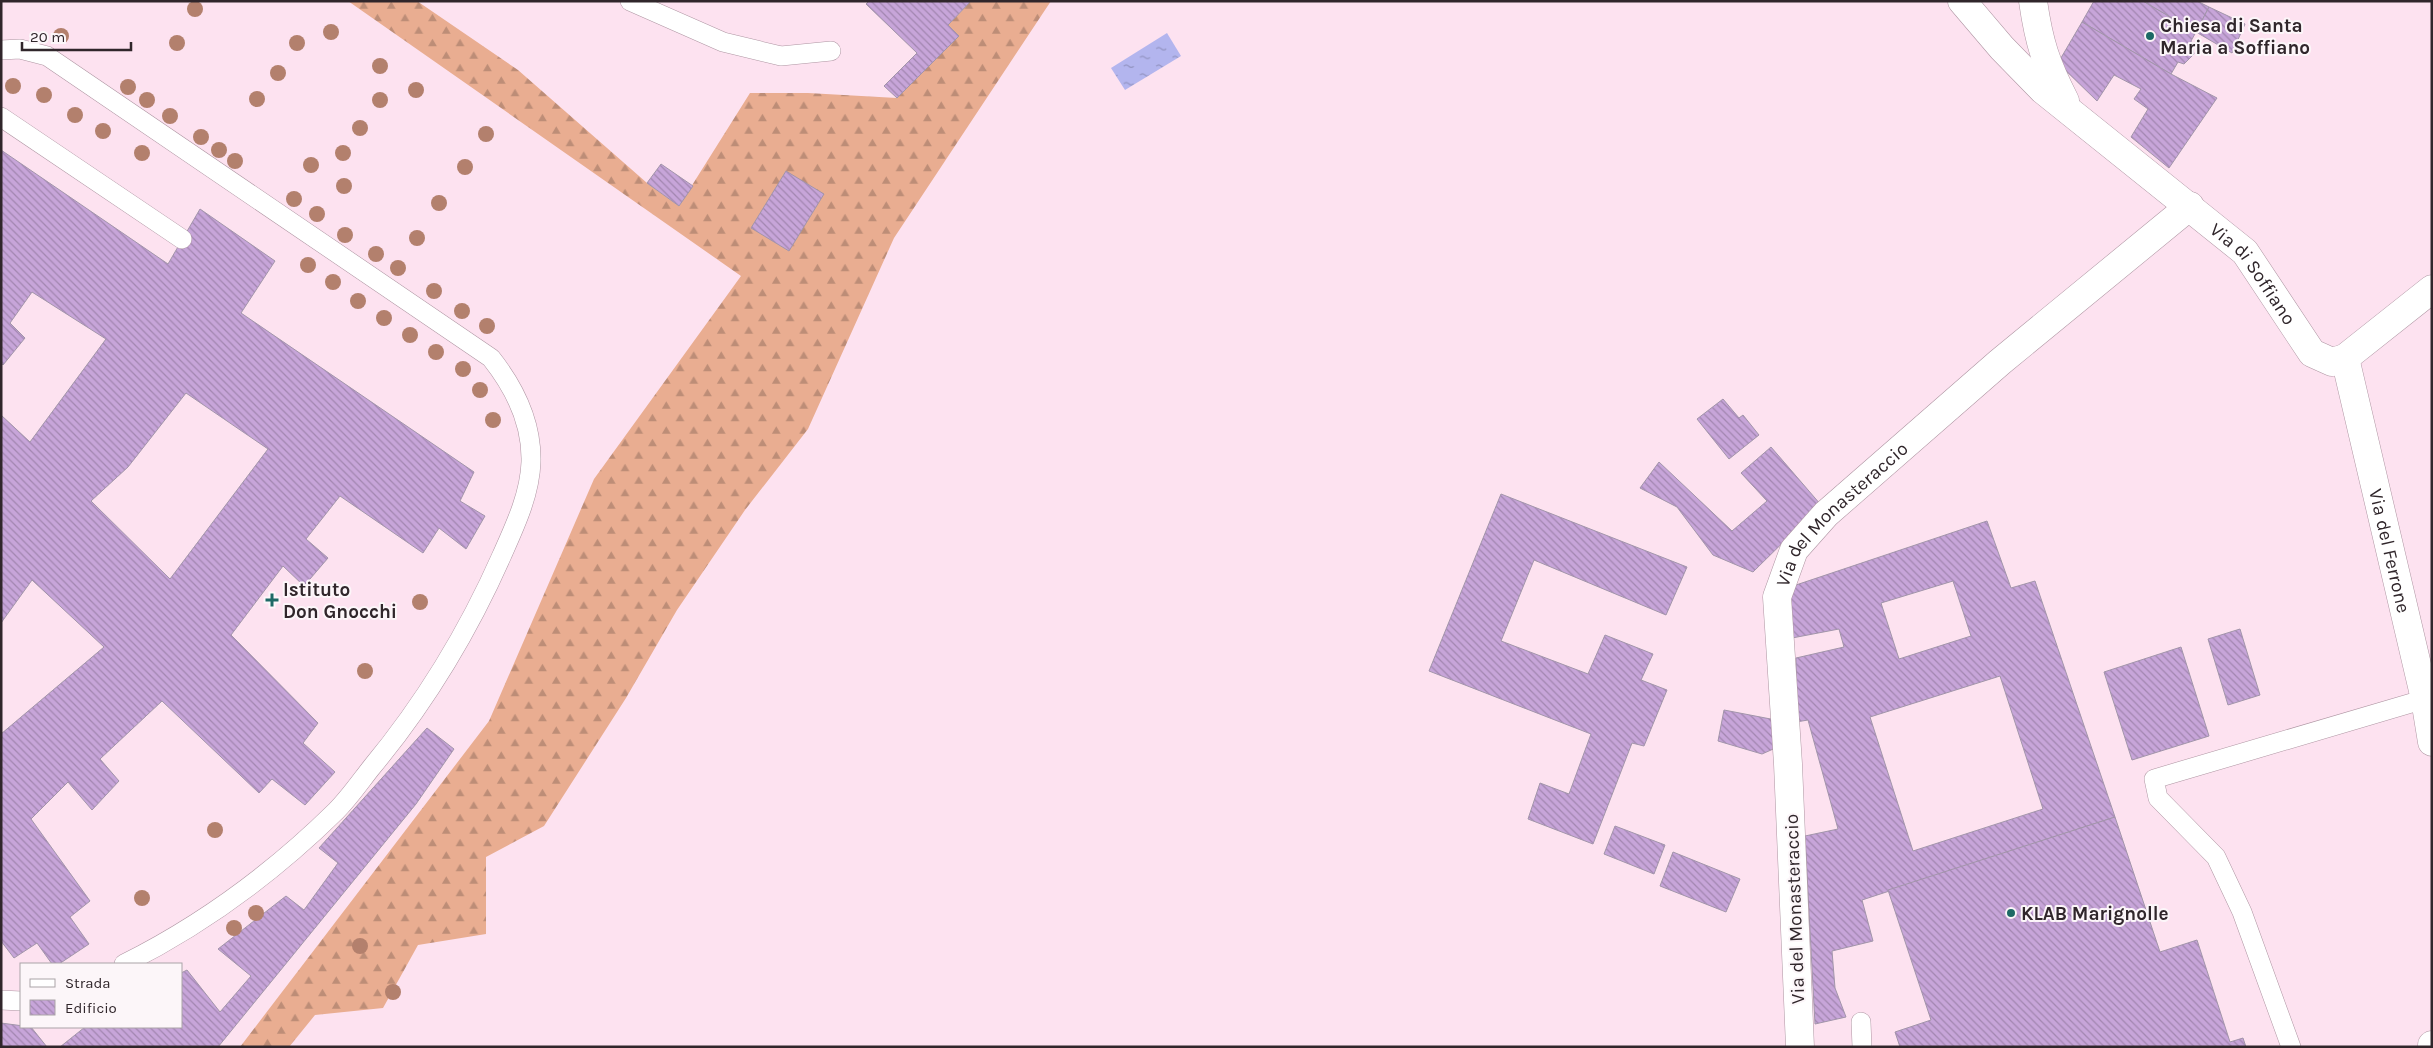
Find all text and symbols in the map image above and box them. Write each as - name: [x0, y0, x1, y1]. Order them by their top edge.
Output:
- place label: Chiesa di Santa Maria a Soffiano: [2160, 15, 2310, 59]
- scale bar: [22, 20, 131, 52]
- text: 20 m: [30, 28, 65, 46]
- marker: Chiesa di Santa Maria a Soffiano: [2144, 30, 2156, 42]
- street label: Via di Soffiano: [2205, 218, 2300, 329]
- street label: Via del Monasteraccio: [1772, 438, 1913, 590]
- street label: Via del Ferrone: [2364, 487, 2414, 615]
- place label: Istituto Don Gnocchi: [283, 579, 397, 623]
- marker: Istituto Don Gnocchi: [265, 593, 279, 607]
- street label: Via del Monasteraccio: [1781, 813, 1809, 1005]
- place label: KLAB Marignolle: [2021, 903, 2169, 925]
- marker: KLAB Marignolle: [2005, 907, 2017, 919]
- legend: [20, 963, 182, 1028]
- text: Strada: [65, 974, 111, 992]
- text: Edificio: [65, 999, 117, 1017]

